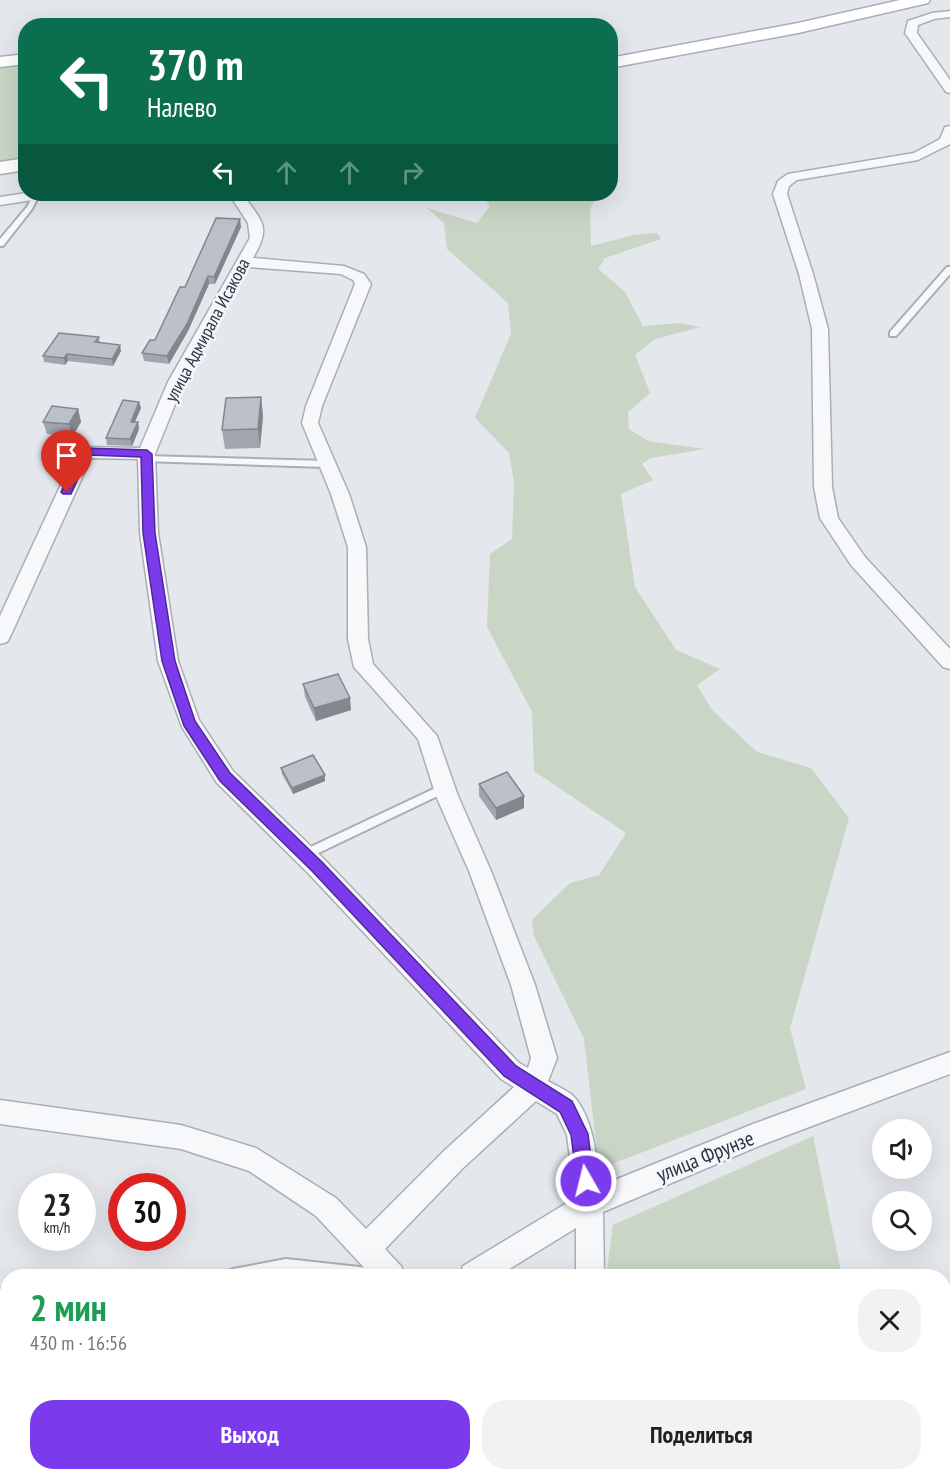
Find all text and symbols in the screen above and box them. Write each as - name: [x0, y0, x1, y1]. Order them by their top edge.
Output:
- text: 370 m: [147, 37, 244, 92]
- icon: left: [48, 42, 126, 120]
- text: Налево: [147, 90, 217, 124]
- icon: left: [207, 156, 240, 189]
- icon: ahead: [270, 156, 303, 189]
- icon: ahead: [333, 156, 366, 189]
- icon: right: [396, 156, 429, 189]
- street label: улица Адмирала Исакова: [159, 254, 255, 406]
- pin: [41, 430, 92, 492]
- icon: arrive: [50, 439, 83, 472]
- map controls: [872, 1119, 932, 1251]
- button: sound: [872, 1119, 932, 1179]
- street label: улица Фрунзе: [652, 1124, 758, 1188]
- position arrow: [554, 1149, 618, 1213]
- speed limit sign: 30: [108, 1173, 186, 1251]
- text: 23: [43, 1185, 71, 1224]
- button: search: [872, 1191, 932, 1251]
- text: km/h: [44, 1218, 70, 1237]
- text: 2 мин: [30, 1284, 107, 1331]
- button: close: [858, 1289, 921, 1352]
- text: 430 m · 16:56: [30, 1330, 127, 1356]
- button: Выход: [30, 1400, 470, 1469]
- button: Поделиться: [482, 1400, 921, 1469]

